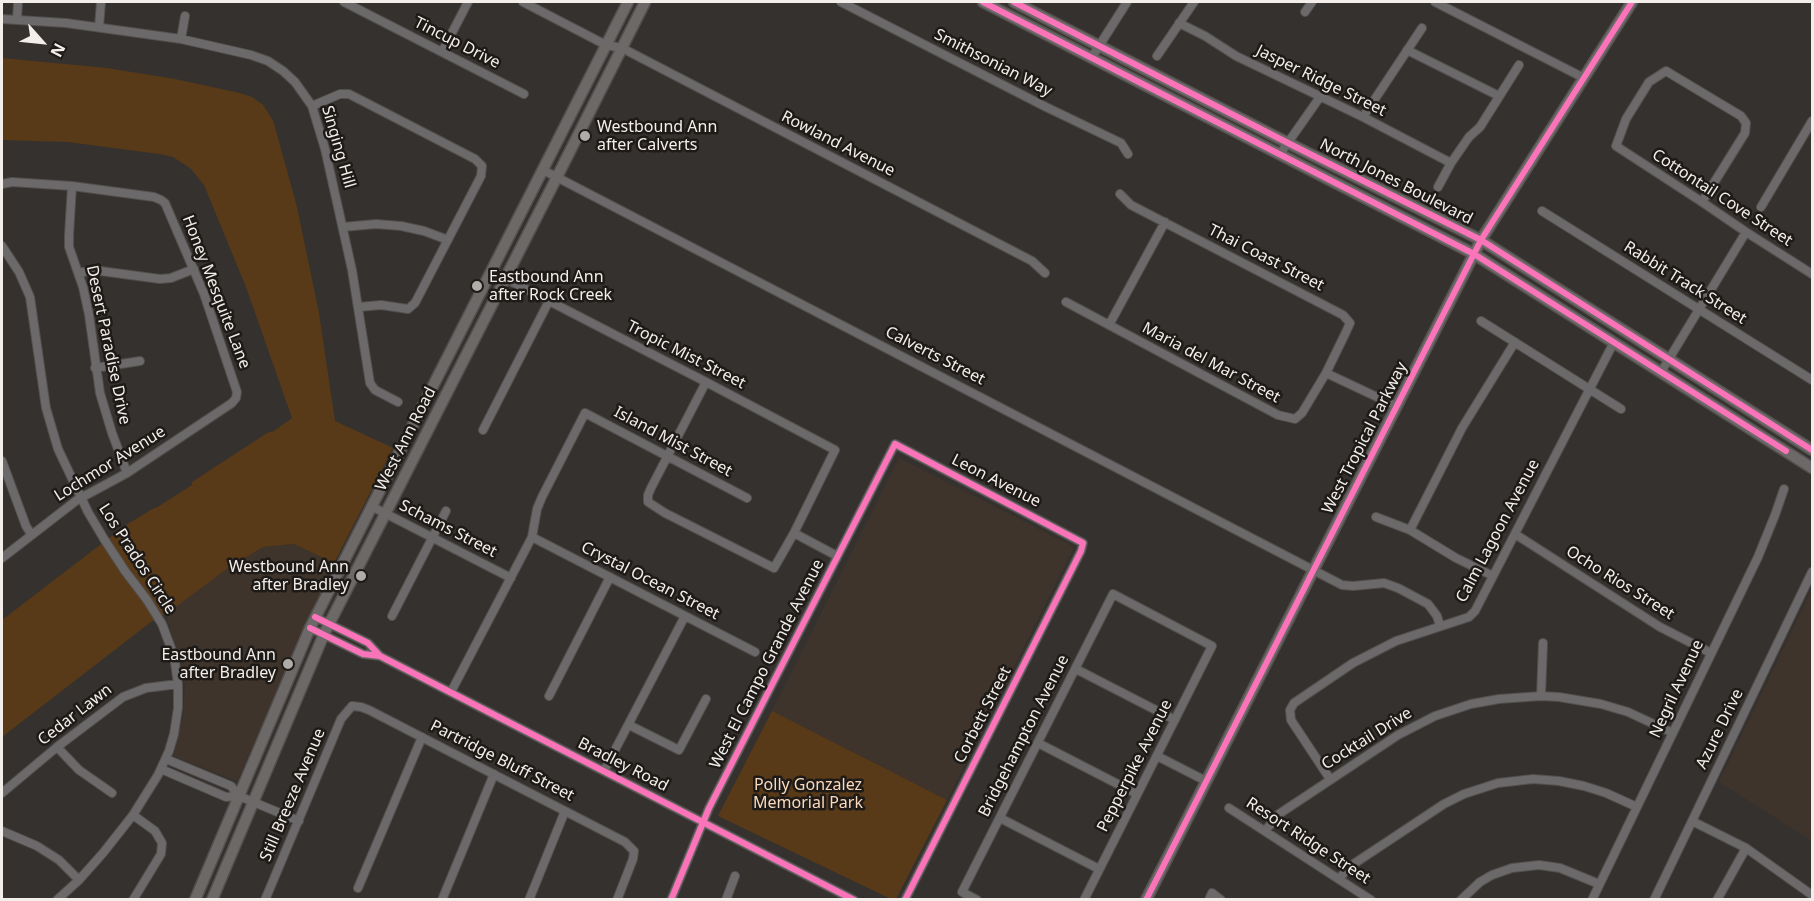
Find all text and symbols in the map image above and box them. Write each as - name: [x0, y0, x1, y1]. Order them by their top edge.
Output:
- north arrow: [12, 12, 72, 72]
- street label: Tincup Drive: [411, 13, 503, 73]
- street label: Smithsonian Way: [931, 25, 1055, 101]
- text: N: [45, 39, 71, 61]
- street label: Jasper Ridge Street: [1253, 41, 1389, 121]
- street label: Singing Hill: [317, 104, 359, 190]
- street label: Rowland Avenue: [778, 107, 898, 181]
- place label: Westbound Ann after Calverts: [597, 117, 717, 155]
- marker: Westbound Ann after Calverts: [578, 129, 592, 143]
- street label: North Jones Boulevard: [1316, 135, 1476, 229]
- street label: Cottontail Cove Street: [1648, 145, 1796, 251]
- street label: Honey Mesquite Lane: [178, 213, 254, 371]
- street label: Thai Coast Street: [1205, 221, 1327, 295]
- street label: Rabbit Track Street: [1620, 237, 1750, 329]
- street label: Desert Paradise Drive: [82, 264, 134, 426]
- place label: Eastbound Ann after Rock Creek: [489, 267, 612, 305]
- marker: Eastbound Ann after Rock Creek: [470, 279, 484, 293]
- street label: Tropic Mist Street: [623, 317, 749, 393]
- street label: Maria del Mar Street: [1139, 319, 1283, 407]
- street label: Calverts Street: [882, 323, 988, 389]
- street label: West Tropical Parkway: [1318, 359, 1412, 517]
- street label: West Ann Road: [372, 384, 440, 494]
- street label: Island Mist Street: [611, 403, 735, 481]
- street label: Lochmor Avenue: [51, 422, 169, 506]
- street label: Leon Avenue: [948, 450, 1044, 512]
- street label: Calm Lagoon Avenue: [1452, 456, 1544, 606]
- street label: Schams Street: [396, 496, 500, 562]
- street label: Los Prados Circle: [94, 500, 180, 618]
- street label: Crystal Ocean Street: [578, 538, 722, 624]
- street label: Ocho Rios Street: [1562, 542, 1678, 624]
- street label: West El Campo Grande Avenue: [706, 556, 828, 772]
- place label: Westbound Ann after Bradley: [229, 557, 349, 595]
- marker: Westbound Ann after Bradley: [354, 569, 368, 583]
- street label: Negril Avenue: [1646, 637, 1708, 741]
- place label: Eastbound Ann after Bradley: [161, 645, 276, 683]
- street label: Bridgehampton Avenue: [975, 652, 1073, 820]
- marker: Eastbound Ann after Bradley: [281, 657, 295, 671]
- street label: Corbett Street: [950, 664, 1016, 766]
- street label: Cedar Lawn: [34, 680, 116, 750]
- street label: Azure Drive: [1692, 686, 1748, 772]
- street label: Pepperpike Avenue: [1093, 697, 1177, 835]
- street label: Cocktail Drive: [1318, 704, 1416, 774]
- street label: Partridge Bluff Street: [427, 716, 577, 806]
- street label: Still Breeze Avenue: [256, 726, 330, 864]
- street label: Bradley Road: [574, 734, 672, 796]
- park label: Polly Gonzalez Memorial Park: [753, 775, 863, 813]
- street label: Resort Ridge Street: [1242, 794, 1374, 888]

